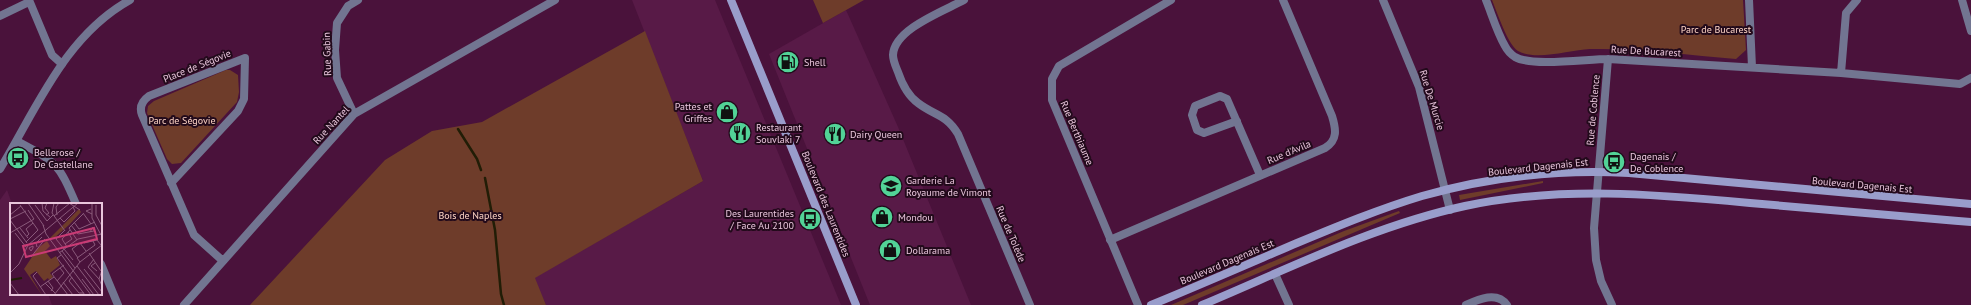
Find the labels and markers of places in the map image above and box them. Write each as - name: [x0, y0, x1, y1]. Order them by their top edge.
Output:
- fuel station icon: Shell: [775, 49, 801, 75]
- place label: Shell: [804, 56, 826, 69]
- shop icon: Pattes et Griffes: [714, 99, 740, 125]
- place label: Pattes et Griffes: [675, 100, 713, 125]
- restaurant icon: Restaurant Souvlaki 7: [727, 120, 753, 146]
- place label: Restaurant Souvlaki 7: [756, 121, 802, 146]
- restaurant icon: Dairy Queen: [822, 121, 848, 147]
- place label: Dairy Queen: [850, 128, 902, 141]
- bus stop icon: Bellerose / De Castellane: [5, 145, 31, 171]
- place label: Bellerose / De Castellane: [34, 146, 93, 171]
- bus stop icon: Dagenais / De Coblence: [1601, 149, 1627, 175]
- place label: Dagenais / De Coblence: [1630, 150, 1683, 175]
- school or university icon: Garderie La Royaume de Vimont: [878, 173, 904, 199]
- place label: Garderie La Royaume de Vimont: [906, 174, 992, 199]
- shop icon: Mondou: [869, 204, 895, 230]
- bus stop icon: Des Laurentides / Face Au 2100: [797, 206, 823, 232]
- place label: Des Laurentides / Face Au 2100: [725, 207, 795, 232]
- place label: Mondou: [898, 211, 933, 224]
- shop icon: Dollarama: [877, 237, 903, 263]
- place label: Dollarama: [906, 244, 950, 257]

